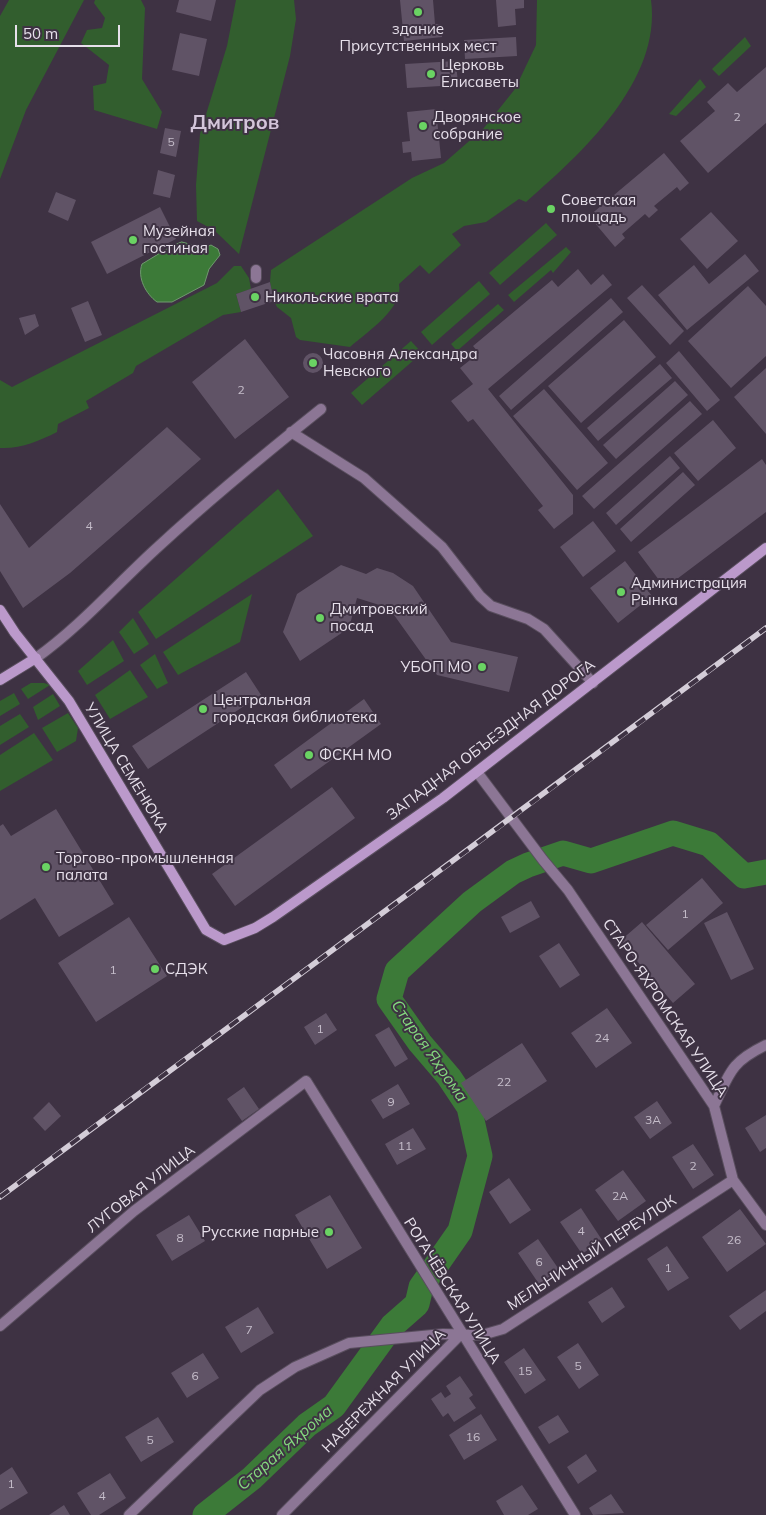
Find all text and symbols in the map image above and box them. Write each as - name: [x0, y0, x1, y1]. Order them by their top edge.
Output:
- marker: здание Присутственных мест: [412, 6, 424, 18]
- scale bar: [18, 15, 122, 47]
- place label: здание Присутственных мест: [339, 20, 497, 55]
- text: 50 m: [23, 24, 58, 43]
- place label: Церковь Елиcаветы: [441, 56, 519, 91]
- marker: Церковь Елиcаветы: [425, 68, 437, 80]
- place label: Дворянское собрание: [433, 108, 521, 143]
- house number: 2: [733, 110, 741, 124]
- district label: Дмитров: [191, 111, 279, 135]
- marker: Дворянское собрание: [417, 120, 429, 132]
- house number: 5: [167, 135, 175, 149]
- place label: Советская площадь: [561, 191, 636, 226]
- marker: Советская площадь: [545, 203, 557, 215]
- place label: Музейная гостиная: [143, 222, 215, 257]
- marker: Музейная гостиная: [127, 234, 139, 246]
- place label: Никольские врата: [265, 288, 399, 306]
- marker: Никольские врата: [249, 291, 261, 303]
- place label: Часовня Александра Невского: [323, 345, 478, 380]
- marker: Часовня Александра Невского: [307, 357, 319, 369]
- house number: 2: [237, 383, 245, 397]
- house number: 4: [85, 519, 93, 533]
- place label: Администрация Рынка: [631, 574, 747, 609]
- marker: Администрация Рынка: [615, 586, 627, 598]
- place label: Дмитровский посад: [330, 600, 428, 635]
- marker: Дмитровский посад: [314, 612, 326, 624]
- street label: ЗАПАДНАЯ ОБЪЕЗДНАЯ ДОРОГА: [383, 656, 599, 824]
- place label: УБОП МО: [400, 658, 472, 676]
- marker: УБОП МО: [476, 661, 488, 673]
- place label: Центральная городская библиотека: [213, 691, 377, 726]
- street label: УЛИЦА СЕМЕНЮКА: [80, 700, 172, 836]
- marker: Центральная городская библиотека: [197, 703, 209, 715]
- place label: ФСКН МО: [319, 746, 392, 764]
- marker: ФСКН МО: [303, 749, 315, 761]
- place label: Торгово-промышленная палата: [56, 849, 234, 884]
- marker: Торгово-промышленная палата: [40, 861, 52, 873]
- house number: 1: [681, 907, 689, 921]
- street label: СТАРО-ЯХРОМСКАЯ УЛИЦА: [598, 915, 732, 1101]
- place label: СДЭК: [165, 960, 207, 978]
- house number: 1: [109, 963, 117, 977]
- marker: СДЭК: [149, 963, 161, 975]
- water label: Старая Яхрома: [387, 996, 471, 1106]
- house number: 1: [316, 1022, 324, 1036]
- house number: 24: [595, 1031, 609, 1045]
- house number: 22: [497, 1075, 511, 1089]
- house number: 9: [387, 1095, 395, 1109]
- house number: 3А: [645, 1113, 661, 1127]
- house number: 11: [398, 1139, 412, 1153]
- street label: ЛУГОВАЯ УЛИЦА: [83, 1141, 199, 1237]
- house number: 2: [689, 1159, 697, 1173]
- house number: 2А: [612, 1189, 628, 1203]
- street label: МЕЛЬНИЧНЫЙ ПЕРЕУЛОК: [504, 1192, 680, 1314]
- street label: РОГАЧЁВСКАЯ УЛИЦА: [400, 1215, 504, 1367]
- place label: Русские парные: [201, 1223, 319, 1241]
- house number: 4: [577, 1224, 585, 1238]
- marker: Русские парные: [323, 1226, 335, 1238]
- house number: 8: [176, 1231, 184, 1245]
- house number: 26: [727, 1233, 741, 1247]
- house number: 6: [535, 1255, 543, 1269]
- house number: 1: [664, 1261, 672, 1275]
- house number: 7: [245, 1323, 253, 1337]
- street label: НАБЕРЕЖНАЯ УЛИЦА: [318, 1325, 450, 1457]
- house number: 5: [574, 1359, 582, 1373]
- house number: 15: [518, 1364, 532, 1378]
- house number: 6: [191, 1369, 199, 1383]
- water label: Старая Яхрома: [234, 1401, 336, 1495]
- house number: 16: [466, 1430, 480, 1444]
- house number: 5: [146, 1433, 154, 1447]
- house number: 1: [7, 1477, 15, 1491]
- house number: 4: [98, 1489, 106, 1503]

